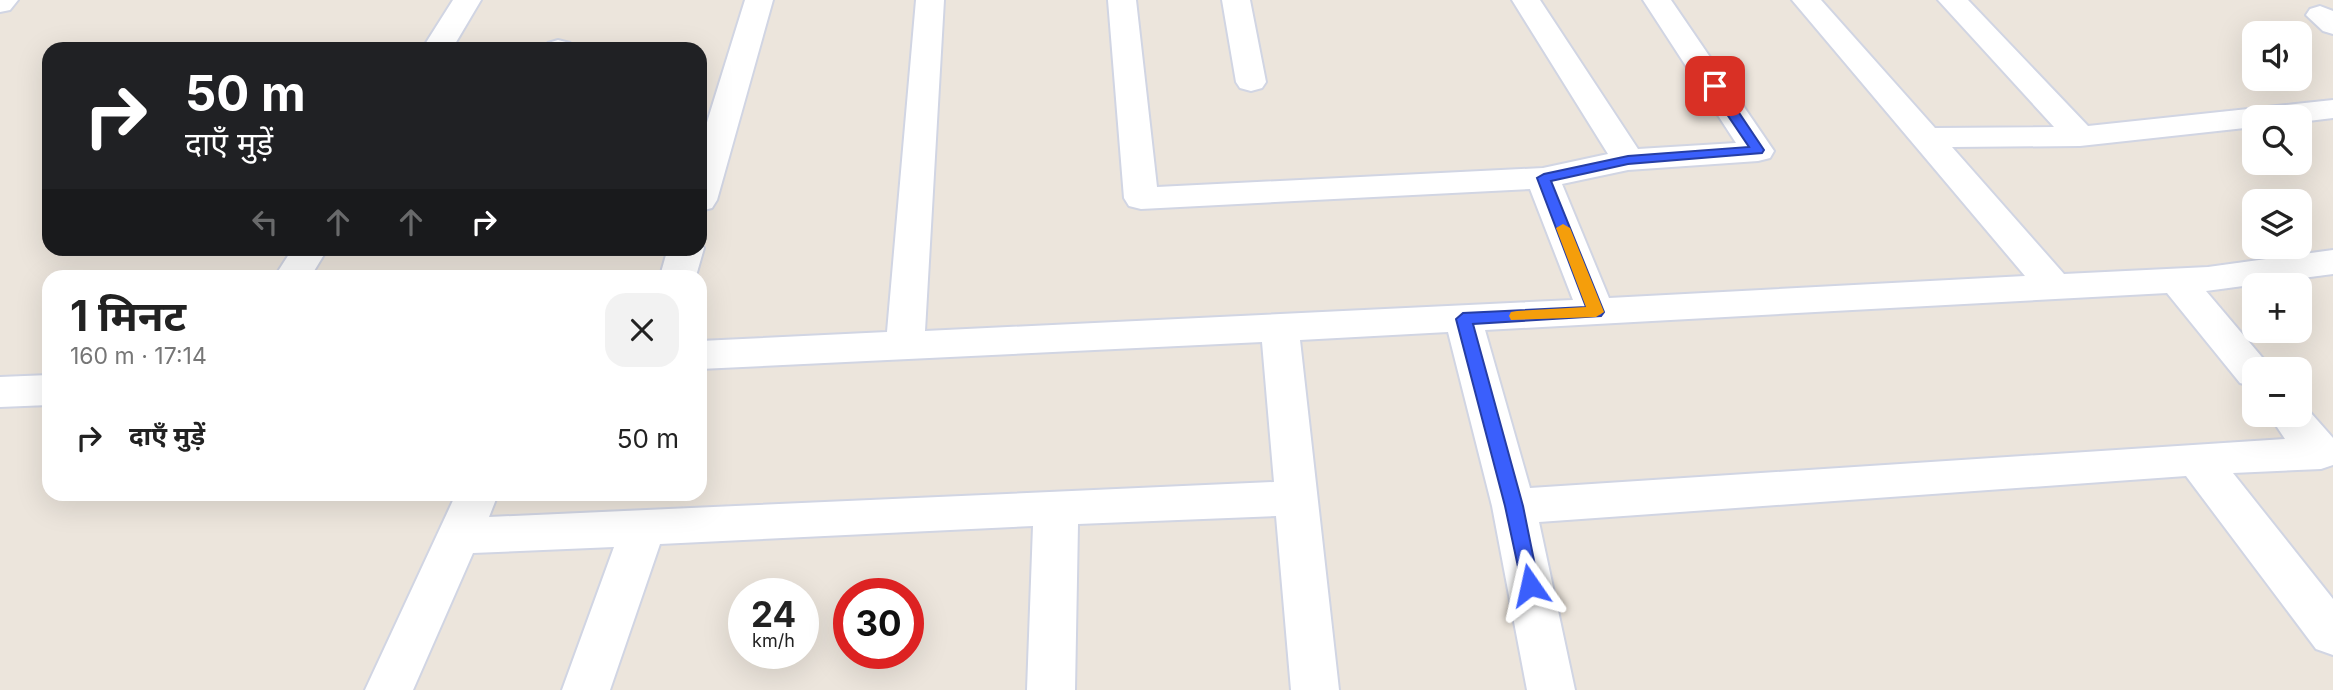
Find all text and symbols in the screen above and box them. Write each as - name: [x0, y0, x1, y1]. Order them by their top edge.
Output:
- map controls: [2242, 21, 2312, 427]
- button: sound: [2242, 21, 2312, 91]
- pin: [1685, 56, 1745, 116]
- text: 50 m: [185, 64, 306, 123]
- icon: arrive: [1696, 67, 1734, 105]
- icon: right: [70, 70, 161, 161]
- button: search: [2242, 105, 2312, 175]
- text: दाएँ मुड़ें: [185, 124, 273, 163]
- button: layers: [2242, 189, 2312, 259]
- icon: left: [246, 203, 284, 241]
- icon: ahead: [319, 203, 357, 241]
- icon: ahead: [392, 203, 430, 241]
- icon: right: [465, 203, 503, 241]
- button: +: [2242, 273, 2312, 343]
- text: 1 मिनट: [70, 290, 186, 341]
- button: close: [605, 293, 679, 367]
- text: 160 m · 17:14: [70, 342, 207, 370]
- button: −: [2242, 357, 2312, 427]
- icon: right: [70, 419, 108, 457]
- text: दाएँ मुड़ें: [129, 420, 205, 451]
- text: 50 m: [617, 423, 679, 454]
- position arrow: [1493, 548, 1567, 622]
- speed limit sign: 30: [833, 578, 924, 669]
- text: 24: [751, 593, 796, 635]
- text: km/h: [752, 630, 795, 651]

